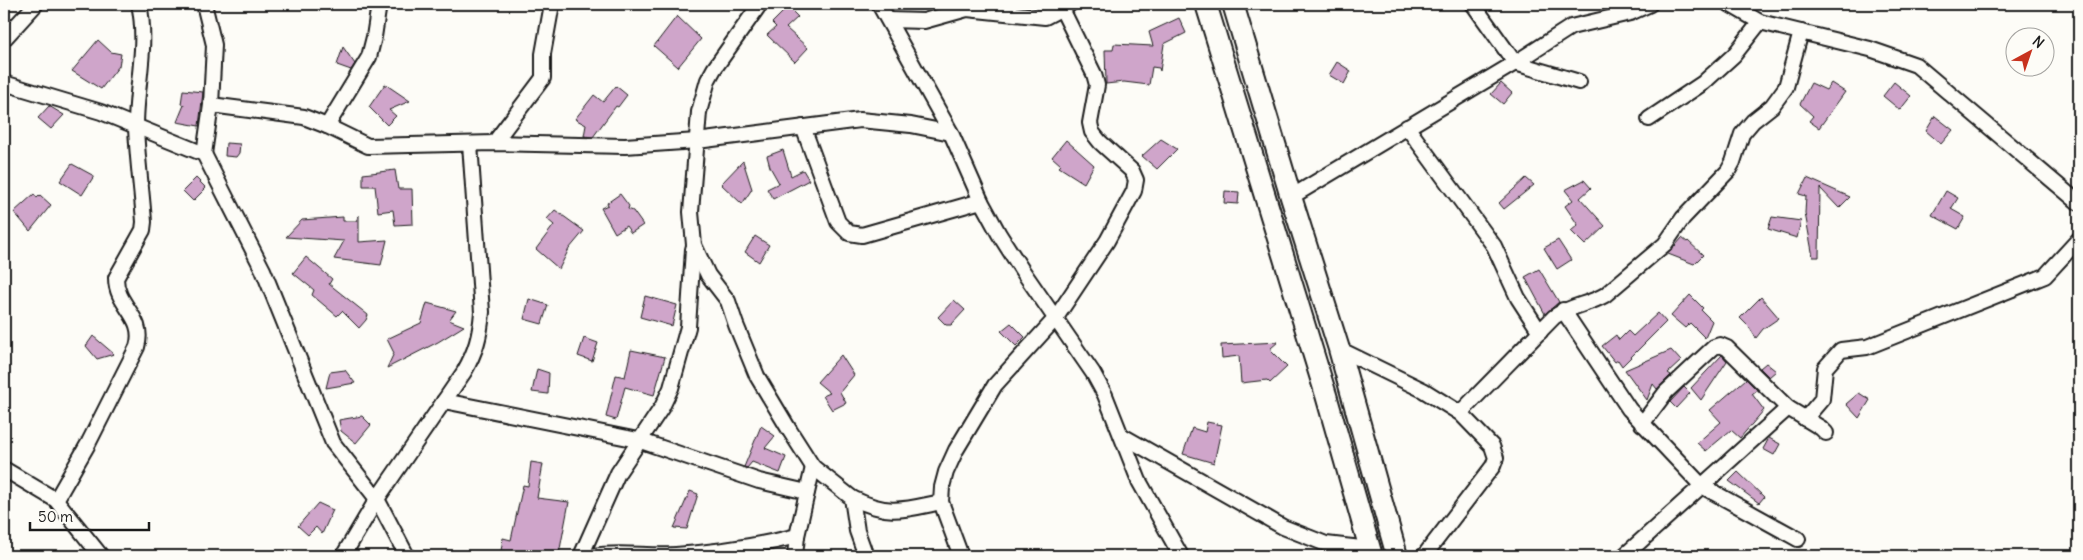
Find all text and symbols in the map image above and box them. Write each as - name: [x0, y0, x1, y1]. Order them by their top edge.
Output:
- north arrow: [2006, 28, 2056, 78]
- text: N: [2029, 32, 2048, 52]
- scale bar: [30, 500, 149, 532]
- text: 50 m: [38, 507, 73, 526]

